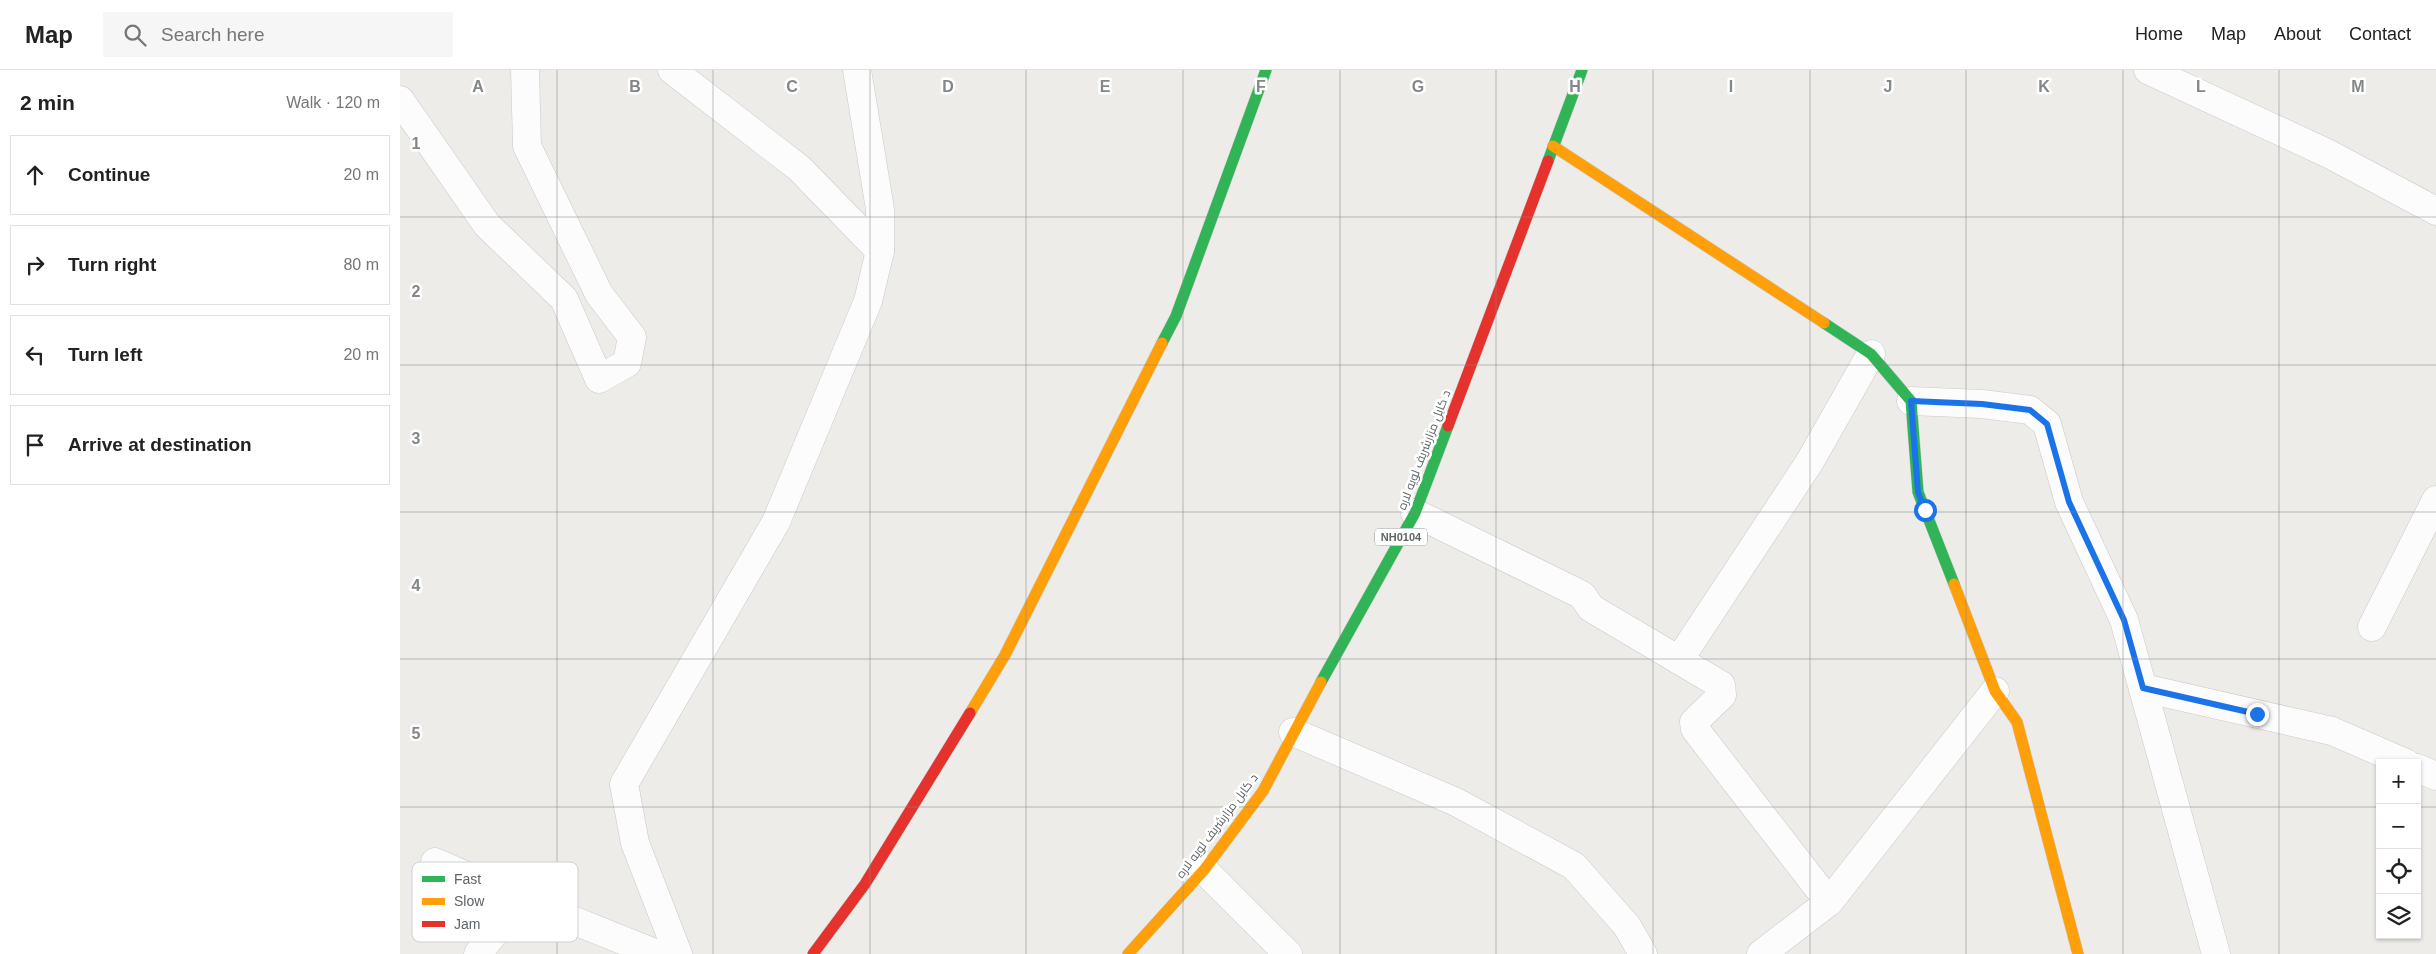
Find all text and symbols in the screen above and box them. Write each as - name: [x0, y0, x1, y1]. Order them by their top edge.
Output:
- search box: [103, 12, 453, 57]
- text: Map: [25, 21, 73, 48]
- icon: search: [121, 21, 149, 49]
- text: Search here: [161, 24, 265, 45]
- text: Home: [2135, 24, 2183, 44]
- text: Map: [2211, 24, 2246, 44]
- text: About: [2274, 24, 2321, 44]
- text: Contact: [2349, 24, 2411, 44]
- text: A: [472, 78, 484, 95]
- text: B: [629, 78, 641, 95]
- text: C: [786, 78, 798, 95]
- text: D: [942, 78, 954, 95]
- text: E: [1100, 78, 1111, 95]
- text: F: [1256, 78, 1266, 95]
- text: G: [1412, 78, 1424, 95]
- text: H: [1569, 78, 1581, 95]
- text: I: [1729, 78, 1733, 95]
- text: J: [1884, 78, 1892, 95]
- text: K: [2038, 78, 2050, 95]
- text: L: [2196, 78, 2206, 95]
- text: M: [2351, 78, 2365, 95]
- text: 2 min: [20, 91, 75, 114]
- text: Walk · 120 m: [286, 94, 380, 111]
- text: 1: [412, 135, 421, 152]
- icon: ahead: [21, 161, 49, 189]
- text: Continue: [68, 164, 150, 185]
- text: 20 m: [343, 166, 379, 183]
- icon: right: [21, 251, 49, 279]
- text: Turn right: [68, 254, 156, 275]
- text: 80 m: [343, 256, 379, 273]
- text: 2: [412, 283, 421, 300]
- icon: left: [21, 341, 49, 369]
- text: Turn left: [68, 344, 143, 365]
- text: 20 m: [343, 346, 379, 363]
- street label: د کابل مزارشریف لویه لاره: [1395, 388, 1453, 512]
- text: 3: [412, 430, 421, 447]
- icon: arrive: [21, 431, 49, 459]
- text: Arrive at destination: [68, 434, 252, 455]
- route start: [1914, 499, 1937, 522]
- road number: NH0104: [1375, 528, 1427, 546]
- text: 4: [412, 577, 421, 594]
- route end: [2246, 703, 2269, 726]
- text: 5: [412, 725, 421, 742]
- map controls: [2376, 759, 2421, 939]
- button: +: [2376, 759, 2421, 804]
- street label: د کابل مزارشریف لویه لاره: [1173, 771, 1261, 881]
- button: −: [2376, 804, 2421, 849]
- button: locate: [2376, 849, 2421, 894]
- legend: [412, 862, 578, 942]
- text: Fast: [454, 871, 481, 887]
- text: Slow: [454, 893, 485, 909]
- button: layers: [2376, 894, 2421, 939]
- text: Jam: [454, 916, 480, 932]

